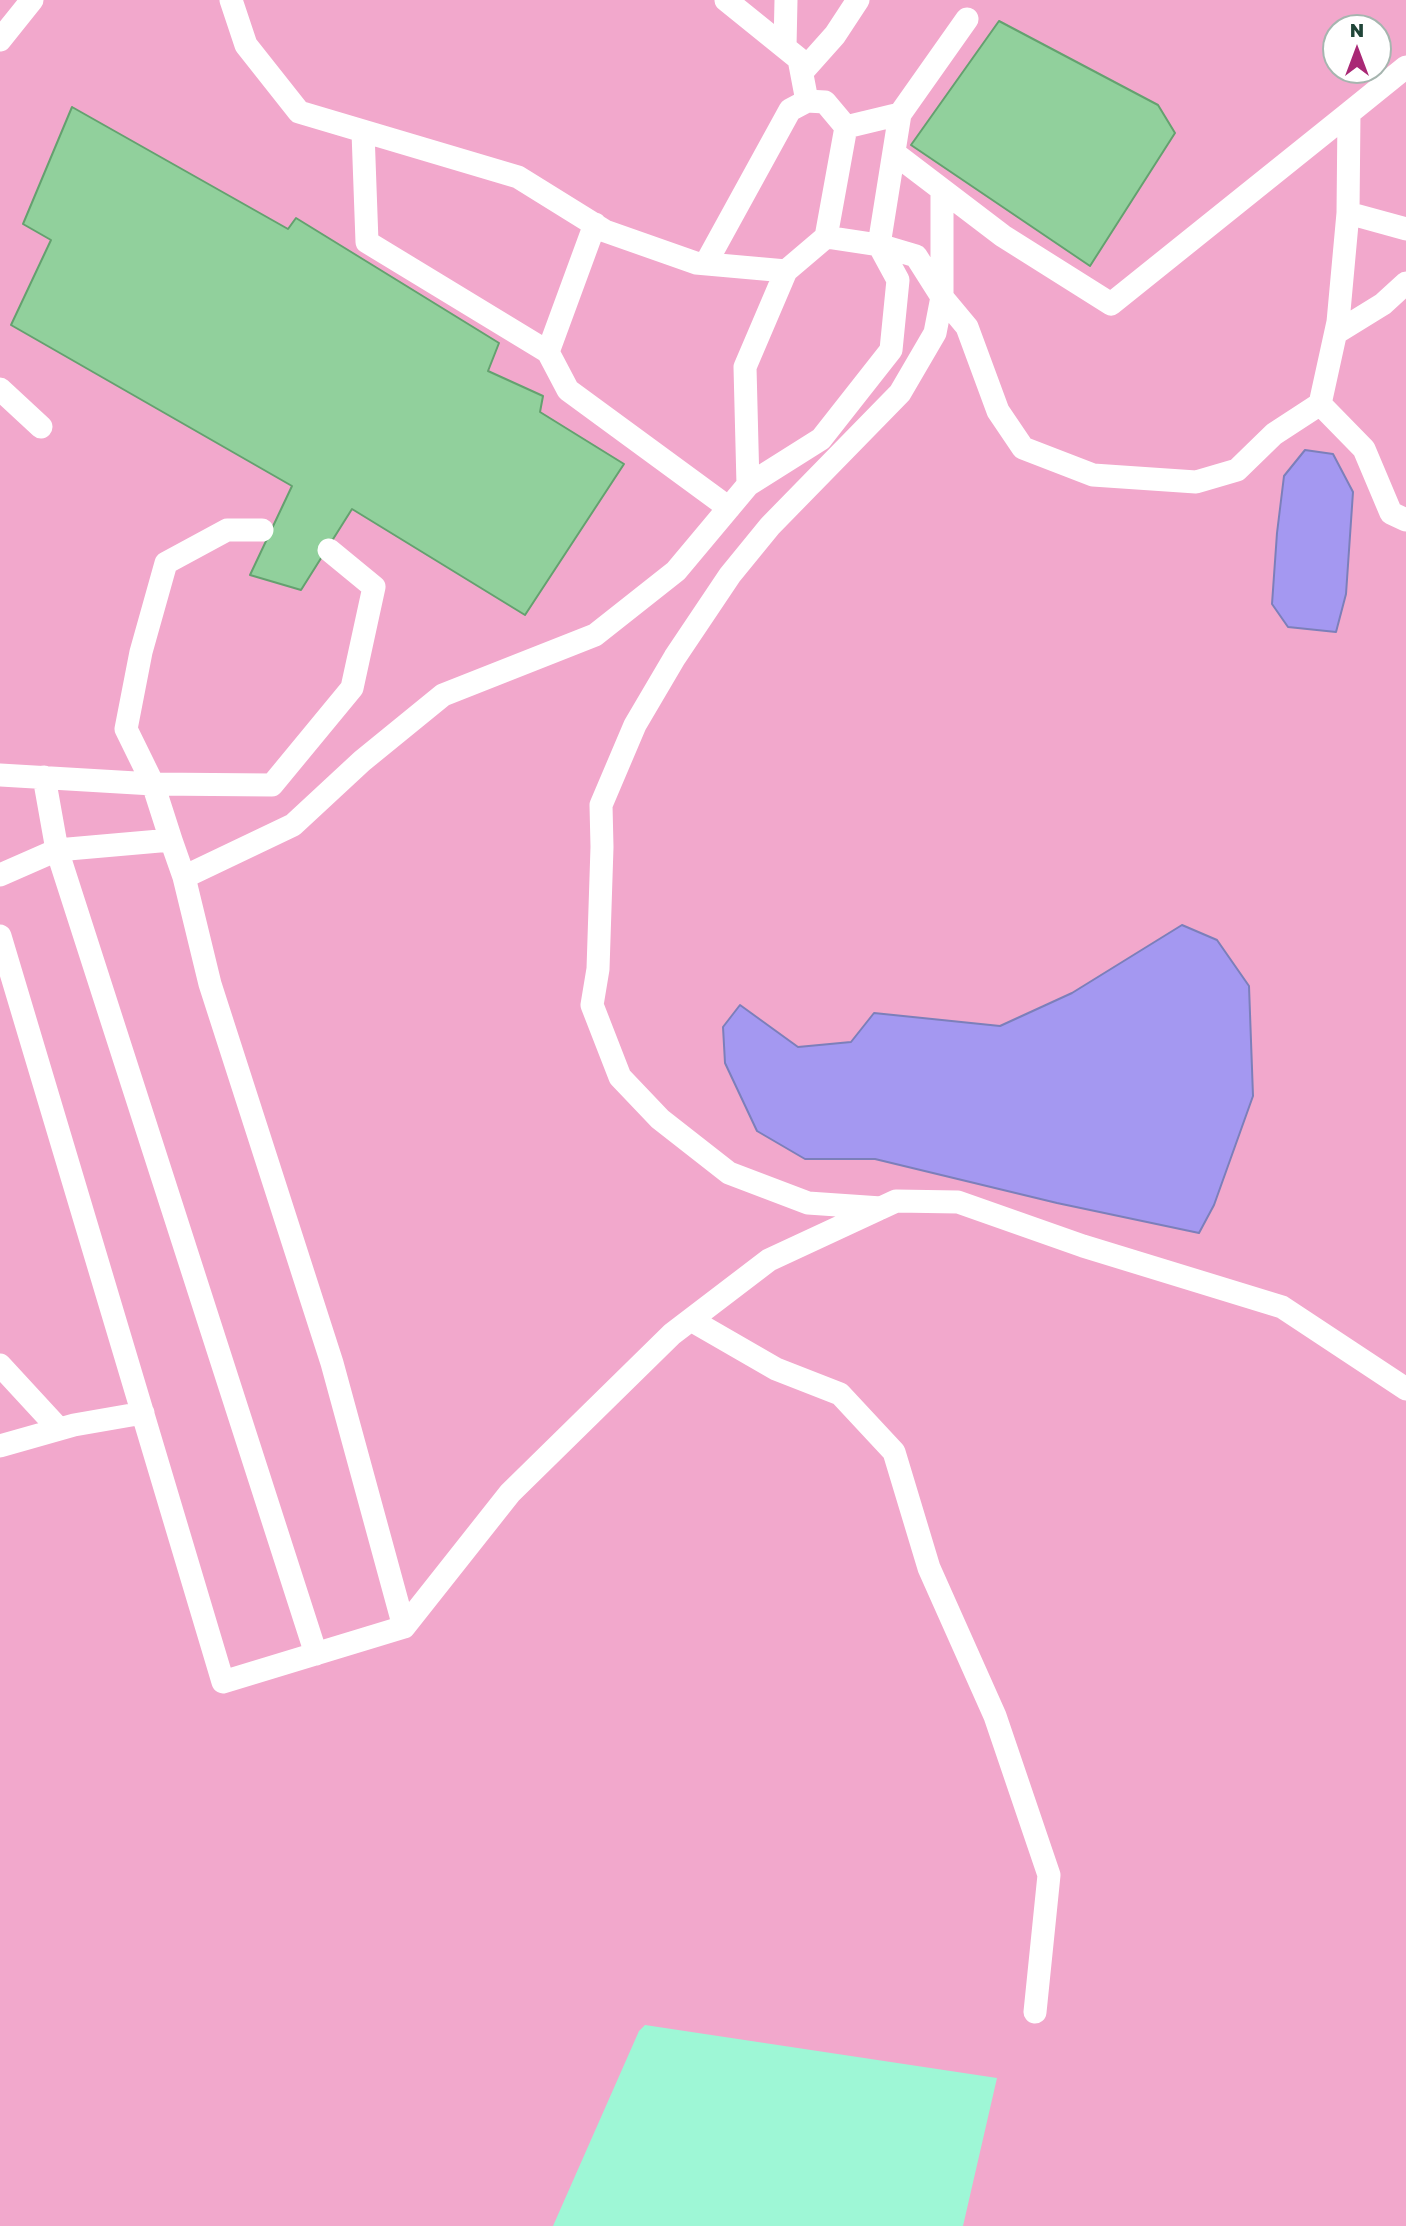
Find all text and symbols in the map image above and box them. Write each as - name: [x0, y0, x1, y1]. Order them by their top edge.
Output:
- north arrow: [1322, 14, 1392, 84]
- text: N: [1350, 18, 1364, 41]

